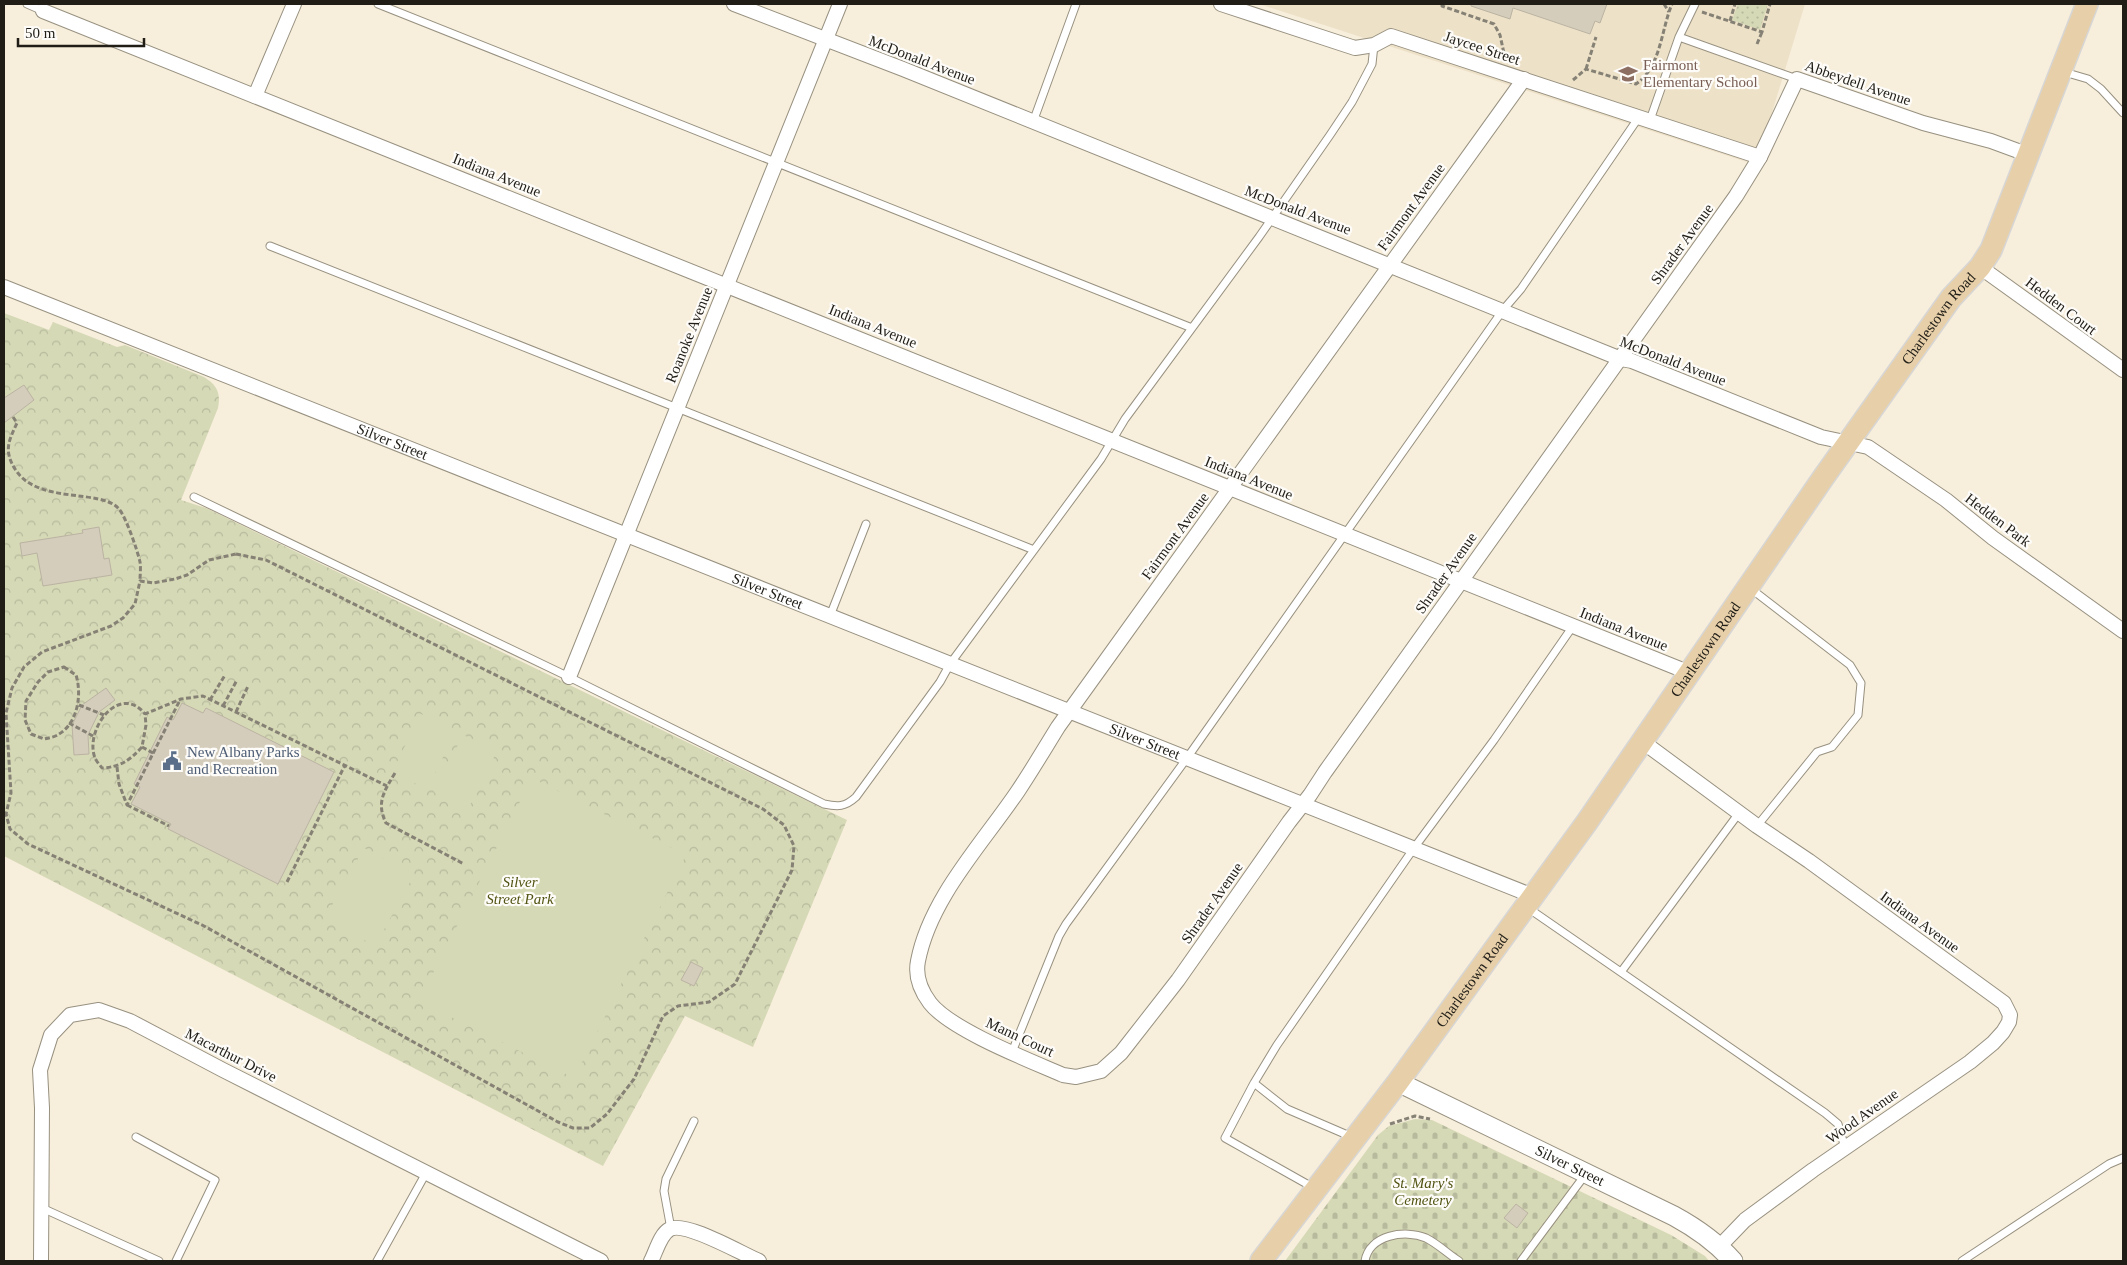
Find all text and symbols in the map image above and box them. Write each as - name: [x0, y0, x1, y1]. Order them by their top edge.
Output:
- scale bar: [18, 15, 144, 47]
- text: 50 m: [25, 25, 56, 41]
- street label: Jaycee Street: [1442, 28, 1523, 68]
- street label: McDonald Avenue: [867, 32, 978, 88]
- place label: Fairmont Elementary School: [1643, 57, 1758, 90]
- street label: Abbeydell Avenue: [1803, 57, 1913, 109]
- school or university icon: Fairmont Elementary School: [1617, 63, 1639, 85]
- street label: Indiana Avenue: [451, 150, 544, 200]
- street label: Fairmont Avenue: [1374, 160, 1448, 254]
- street label: McDonald Avenue: [1243, 182, 1354, 238]
- street label: Shrader Avenue: [1648, 201, 1717, 287]
- street label: Charlestown Road: [1898, 269, 1979, 367]
- street label: Hedden Court: [2022, 274, 2100, 338]
- street label: Roanoke Avenue: [663, 285, 716, 385]
- street label: Indiana Avenue: [827, 301, 920, 351]
- street label: McDonald Avenue: [1618, 333, 1729, 389]
- street label: Silver Street: [355, 420, 431, 463]
- street label: Indiana Avenue: [1203, 453, 1296, 503]
- street label: Fairmont Avenue: [1138, 489, 1212, 583]
- street label: Hedden Park: [1962, 490, 2034, 550]
- street label: Shrader Avenue: [1412, 529, 1480, 617]
- street label: Silver Street: [730, 570, 806, 613]
- street label: Charlestown Road: [1667, 599, 1744, 700]
- street label: Indiana Avenue: [1578, 604, 1671, 654]
- street label: Silver Street: [1107, 720, 1183, 763]
- place label: New Albany Parks and Recreation: [187, 744, 300, 777]
- public building icon: New Albany Parks and Recreation: [161, 750, 183, 772]
- street label: Shrader Avenue: [1178, 859, 1246, 947]
- park label: Silver Street Park: [486, 874, 554, 907]
- street label: Indiana Avenue: [1878, 888, 1963, 956]
- street label: Charlestown Road: [1433, 930, 1511, 1030]
- street label: Mann Court: [984, 1014, 1057, 1060]
- street label: Macarthur Drive: [183, 1025, 280, 1085]
- street label: Wood Avenue: [1823, 1085, 1901, 1147]
- street label: Silver Street: [1533, 1142, 1608, 1189]
- park label: St. Mary's Cemetery: [1393, 1175, 1454, 1208]

